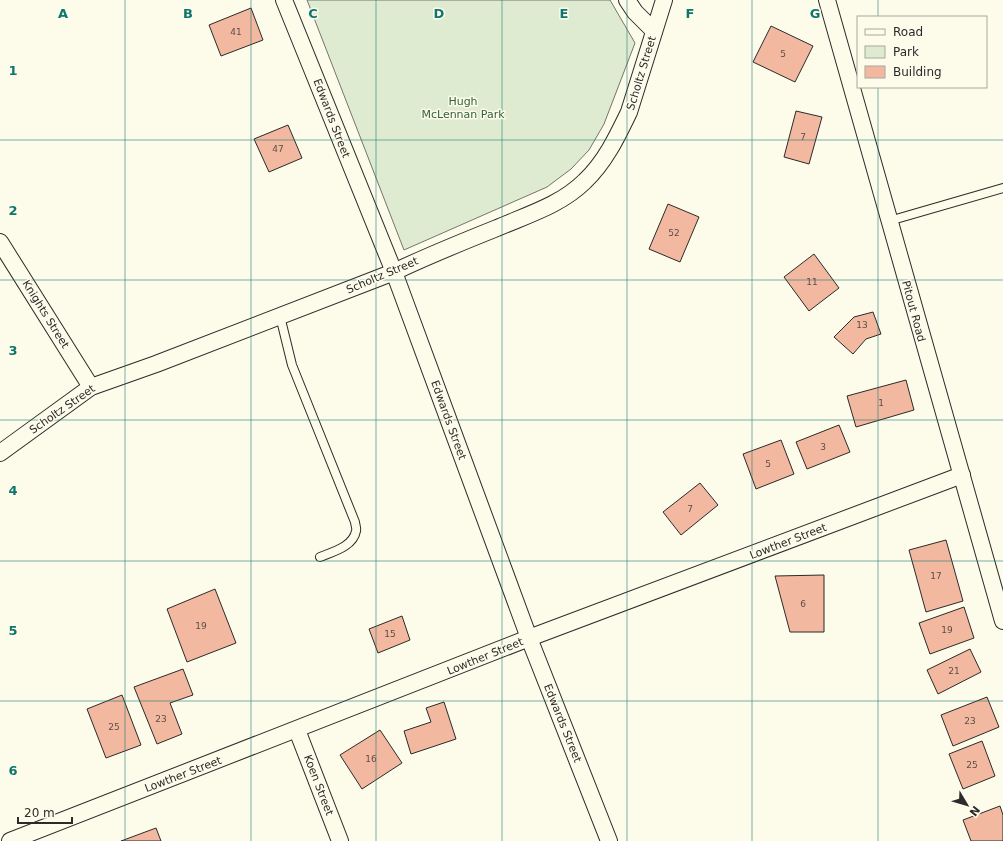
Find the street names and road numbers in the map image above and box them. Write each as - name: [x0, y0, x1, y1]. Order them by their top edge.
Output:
- street label: Scholtz Street: [624, 34, 659, 112]
- street label: Edwards Street: [310, 77, 353, 160]
- street label: Scholtz Street: [344, 254, 421, 296]
- street label: Knights Street: [19, 278, 72, 351]
- street label: Pitout Road: [899, 279, 928, 343]
- street label: Edwards Street: [428, 379, 469, 462]
- street label: Scholtz Street: [27, 382, 98, 437]
- street label: Lowther Street: [748, 521, 829, 562]
- street label: Lowther Street: [445, 635, 526, 678]
- street label: Edwards Street: [541, 682, 584, 765]
- street label: Koen Street: [301, 753, 336, 818]
- street label: Lowther Street: [143, 754, 224, 795]

